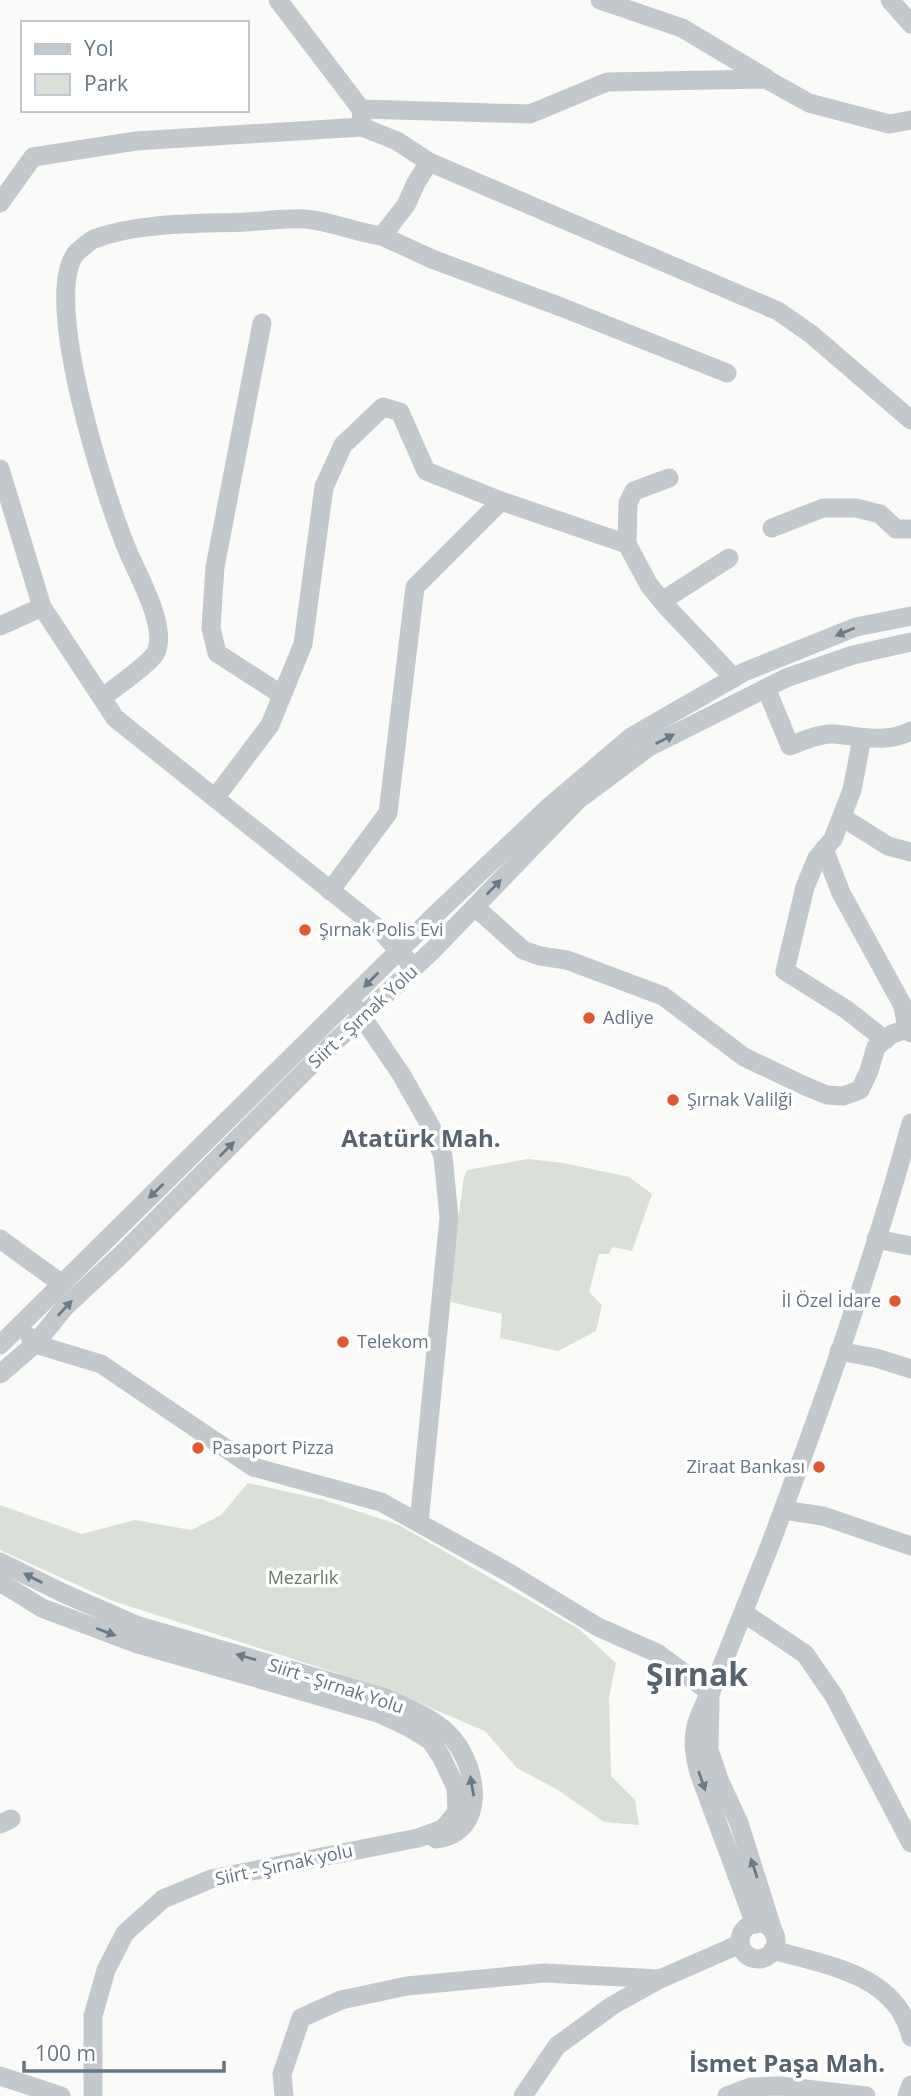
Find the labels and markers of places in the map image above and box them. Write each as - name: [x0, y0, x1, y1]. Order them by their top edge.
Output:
- place label: Şırnak Polis Evi: [319, 917, 443, 941]
- marker: Şırnak Polis Evi: [297, 922, 313, 938]
- place label: Adliye: [603, 1005, 654, 1029]
- marker: Adliye: [581, 1010, 597, 1026]
- place label: Şırnak Valilği: [687, 1087, 793, 1111]
- marker: Şırnak Valilği: [665, 1092, 681, 1108]
- place label: İl Özel İdare: [781, 1288, 881, 1312]
- marker: İl Özel İdare: [887, 1293, 903, 1309]
- place label: Telekom: [357, 1329, 429, 1353]
- marker: Telekom: [335, 1334, 351, 1350]
- place label: Pasaport Pizza: [212, 1435, 334, 1459]
- marker: Pasaport Pizza: [190, 1440, 206, 1456]
- place label: Ziraat Bankası: [686, 1454, 805, 1478]
- marker: Ziraat Bankası: [811, 1459, 827, 1475]

